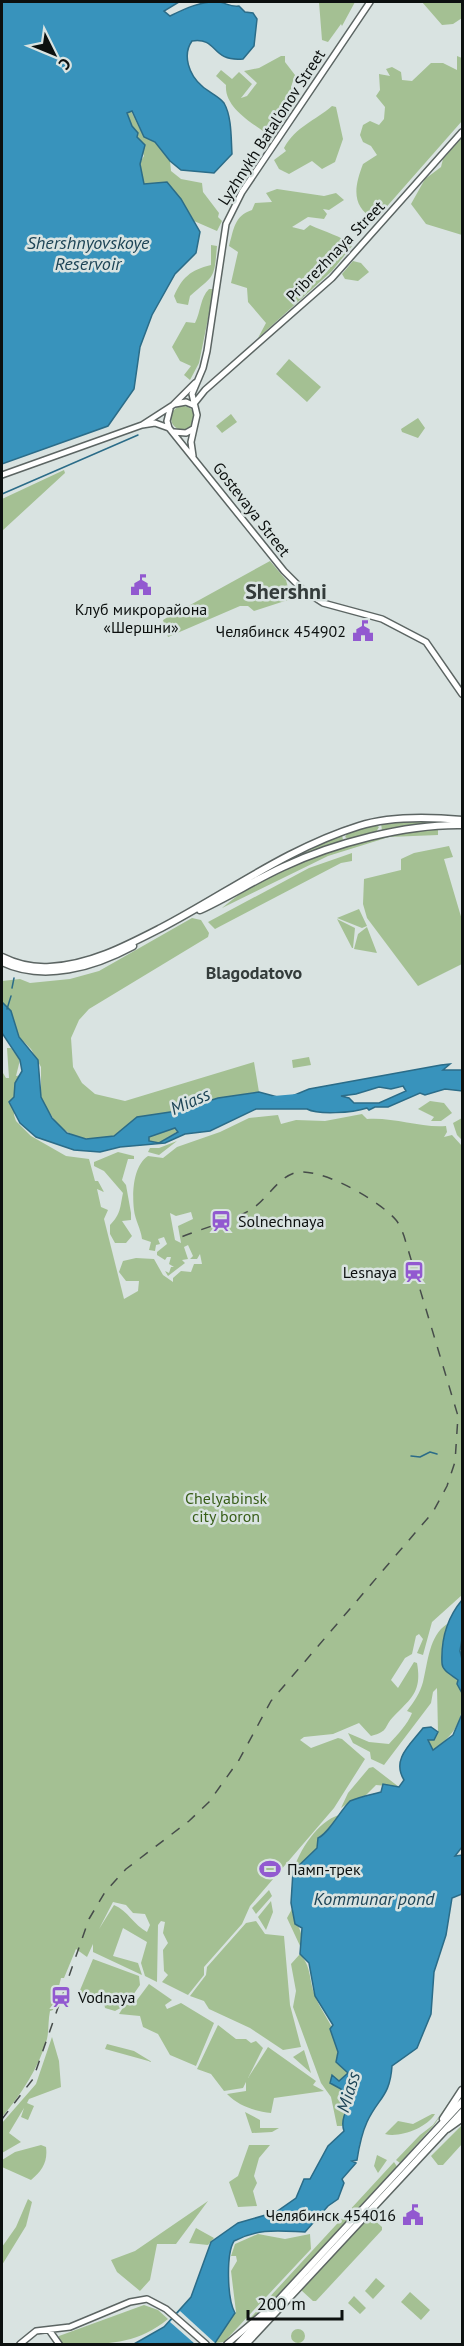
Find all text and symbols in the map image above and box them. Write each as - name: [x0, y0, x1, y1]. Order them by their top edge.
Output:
- north arrow: [24, 24, 84, 84]
- street label: Lyzhnykh Batal'onov Street: [213, 45, 329, 209]
- text: С: [55, 54, 75, 74]
- street label: Pribrezhnaya Street: [282, 196, 389, 306]
- water label: Shershnyovskoye Reservoir: [27, 231, 150, 275]
- street label: Gostevaya Street: [209, 458, 295, 561]
- public building icon: Клуб микрорайона «Шершни»: [129, 573, 153, 597]
- district label: Shershni: [245, 577, 327, 605]
- place label: Клуб микрорайона «Шершни»: [75, 599, 207, 637]
- public building icon: Челябинск 454902: [351, 619, 375, 643]
- place label: Челябинск 454902: [215, 621, 346, 641]
- district label: Blagodatovo: [206, 961, 303, 984]
- water label: Miass: [166, 1082, 214, 1120]
- station icon: Solnechnaya: [209, 1209, 233, 1233]
- place label: Solnechnaya: [238, 1211, 325, 1231]
- station icon: Lesnaya: [402, 1260, 426, 1284]
- place label: Lesnaya: [343, 1262, 397, 1282]
- park label: Chelyabinsk city boron: [185, 1488, 267, 1526]
- sports icon: Памп-трек: [258, 1857, 282, 1881]
- place label: Памп-трек: [287, 1859, 361, 1879]
- water label: Kommunar pond: [313, 1887, 435, 1910]
- station icon: Vodnaya: [49, 1985, 73, 2009]
- place label: Vodnaya: [77, 1987, 135, 2007]
- water label: Miass: [331, 2068, 365, 2115]
- public building icon: Челябинск 454016: [401, 2203, 425, 2227]
- place label: Челябинск 454016: [265, 2205, 396, 2225]
- scale bar: [248, 2283, 342, 2321]
- text: 200 m: [257, 2292, 306, 2315]

